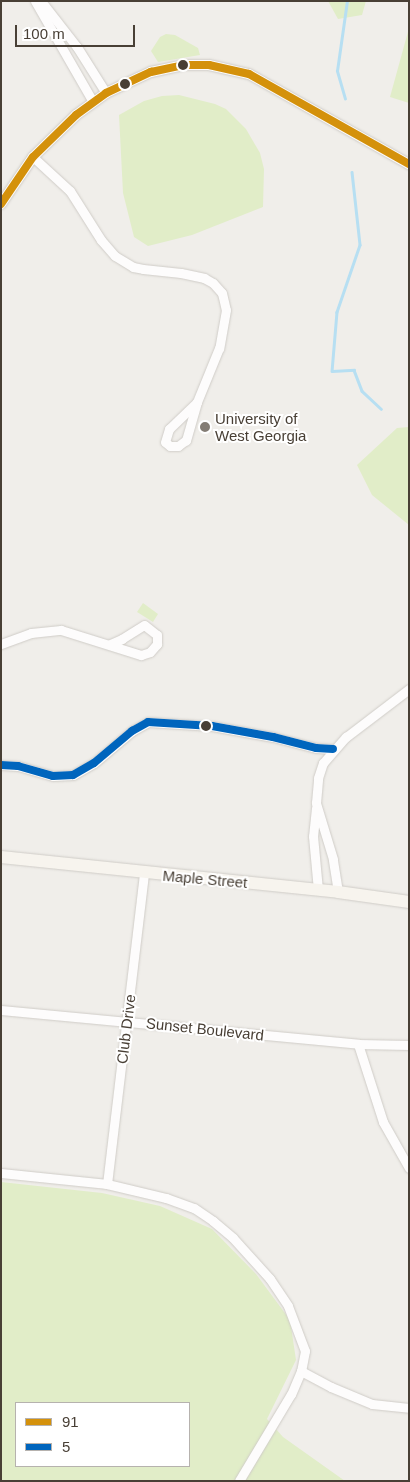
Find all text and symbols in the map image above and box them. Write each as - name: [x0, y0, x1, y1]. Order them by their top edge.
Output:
- scale bar: [18, 15, 138, 47]
- text: 100 m: [23, 25, 65, 42]
- unlabelled marker: [178, 60, 188, 70]
- unlabelled marker: [120, 79, 130, 89]
- place label: University of West Georgia: [215, 409, 306, 444]
- marker: University of West Georgia: [199, 421, 211, 433]
- unlabelled marker: [201, 721, 211, 731]
- street label: Maple Street: [162, 866, 248, 892]
- street label: Club Drive: [113, 993, 139, 1065]
- street label: Sunset Boulevard: [145, 1014, 265, 1044]
- legend: [15, 1402, 190, 1467]
- text: 91: [62, 1413, 79, 1430]
- text: 5: [62, 1438, 70, 1455]

